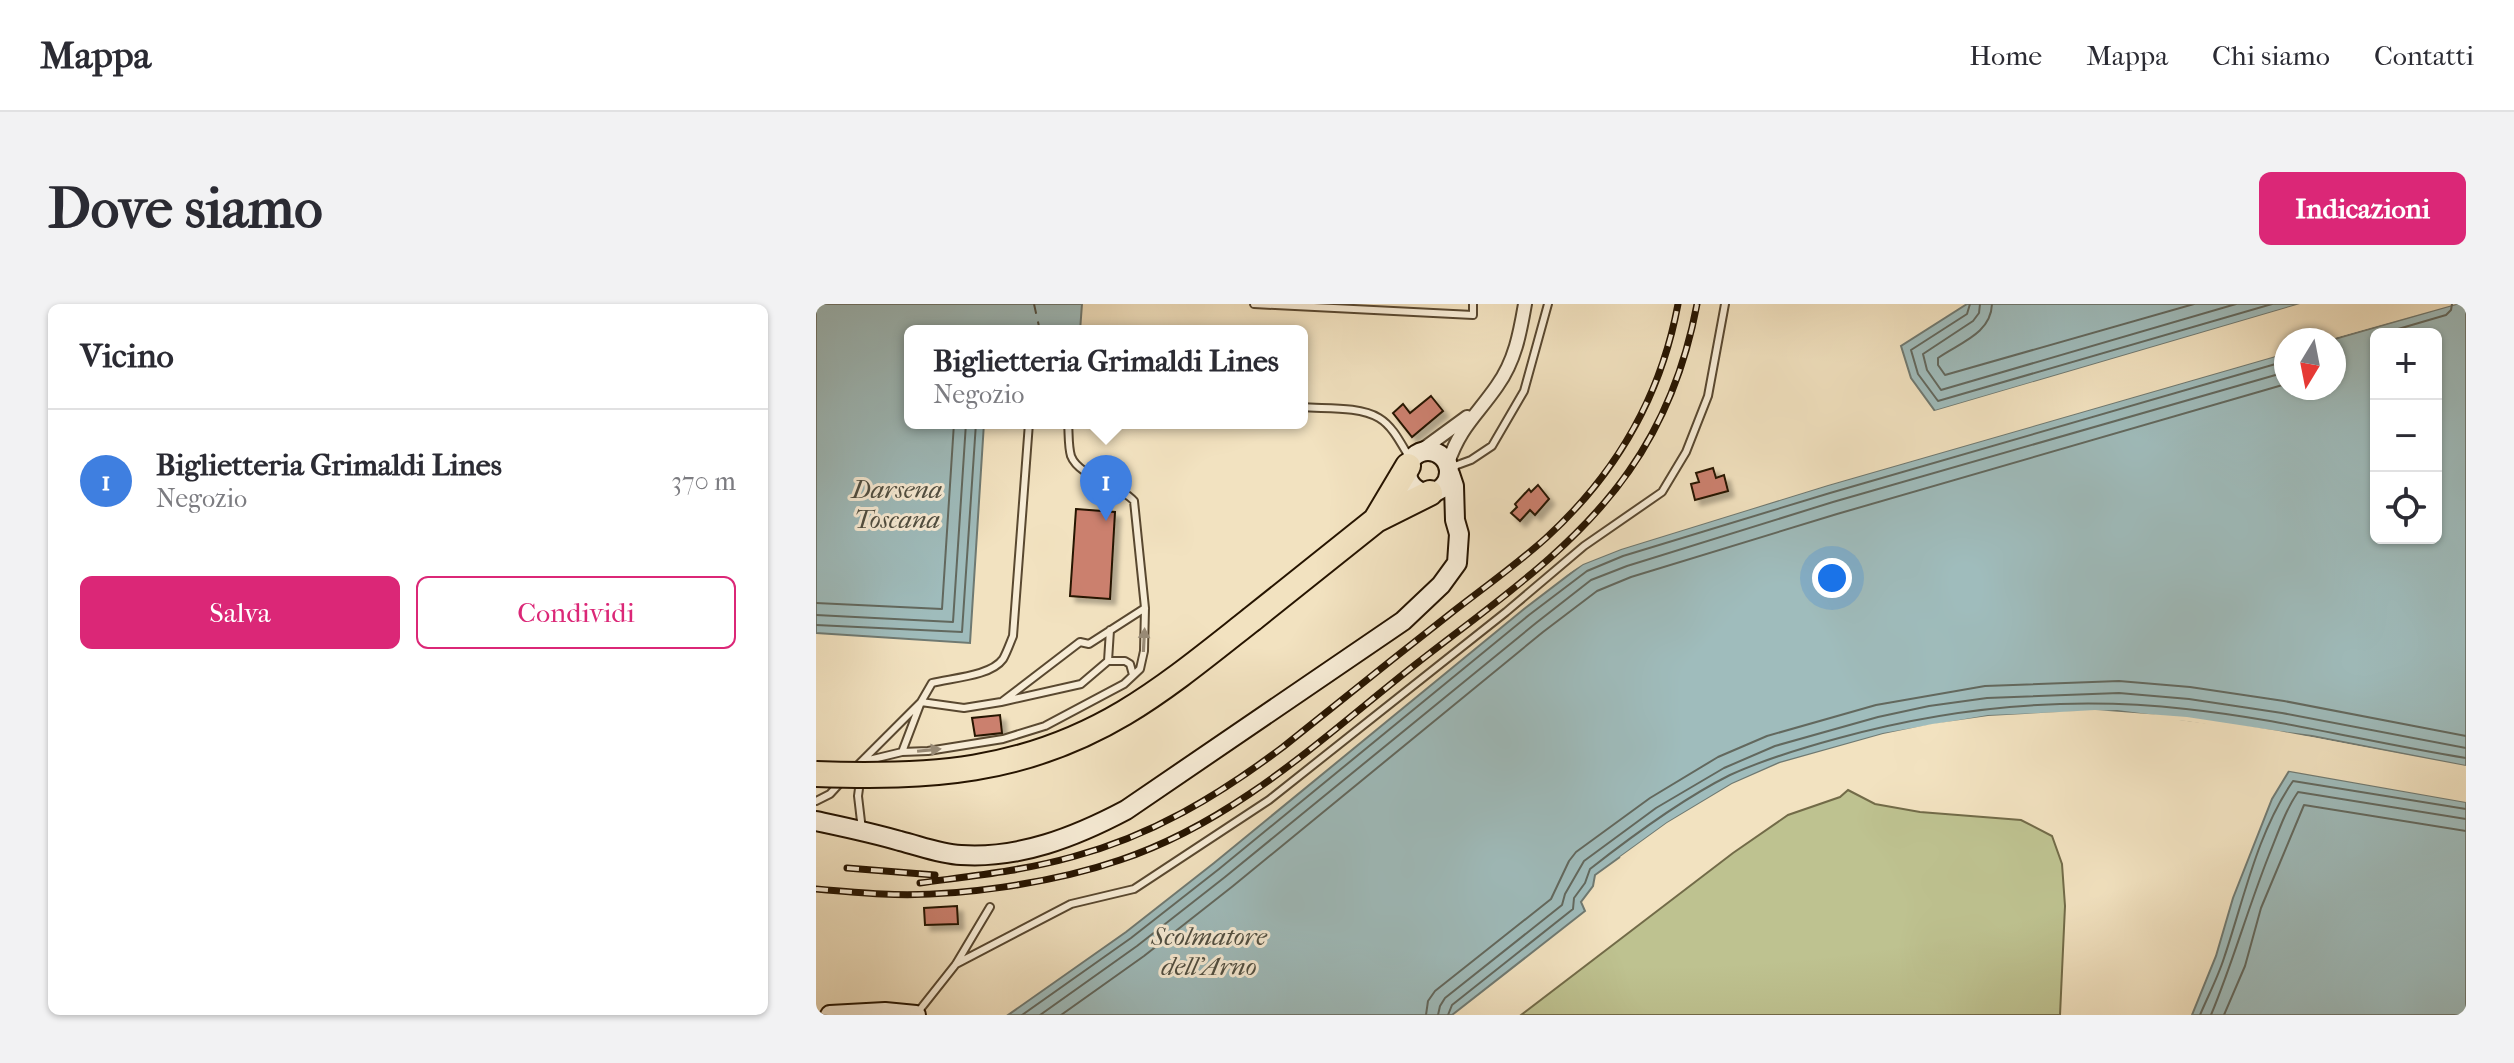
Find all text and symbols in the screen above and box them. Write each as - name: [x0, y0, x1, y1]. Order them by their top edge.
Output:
- text: Mappa: [40, 33, 151, 78]
- text: Home: [1969, 39, 2042, 72]
- text: Mappa: [2086, 39, 2168, 72]
- text: Chi siamo: [2212, 39, 2330, 72]
- text: Contatti: [2374, 39, 2474, 72]
- button: Indicazioni: [2259, 172, 2466, 245]
- text: Dove siamo: [48, 176, 323, 241]
- popup: [904, 325, 1308, 429]
- north arrow: [2274, 328, 2346, 400]
- map controls: [2370, 328, 2442, 544]
- button: +: [2370, 328, 2442, 400]
- text: Vicino: [80, 336, 174, 376]
- text: Biglietteria Grimaldi Lines: [933, 344, 1279, 379]
- text: Negozio: [933, 379, 1024, 410]
- button: −: [2370, 400, 2442, 472]
- text: Biglietteria Grimaldi Lines: [156, 448, 502, 483]
- pin: 1: [1080, 455, 1132, 521]
- text: 1: [101, 466, 111, 497]
- text: 370 m: [671, 466, 736, 497]
- button: locate: [2370, 472, 2442, 544]
- water label: Darsena Toscana: [850, 474, 942, 535]
- text: Negozio: [156, 483, 247, 514]
- your location: [1812, 558, 1852, 598]
- button: Salva: [80, 576, 400, 649]
- button: Condividi: [416, 576, 736, 649]
- one-way arrow: [1137, 627, 1150, 652]
- one-way arrow: [917, 743, 942, 756]
- water label: Scolmatore dell'Arno: [1150, 921, 1268, 982]

